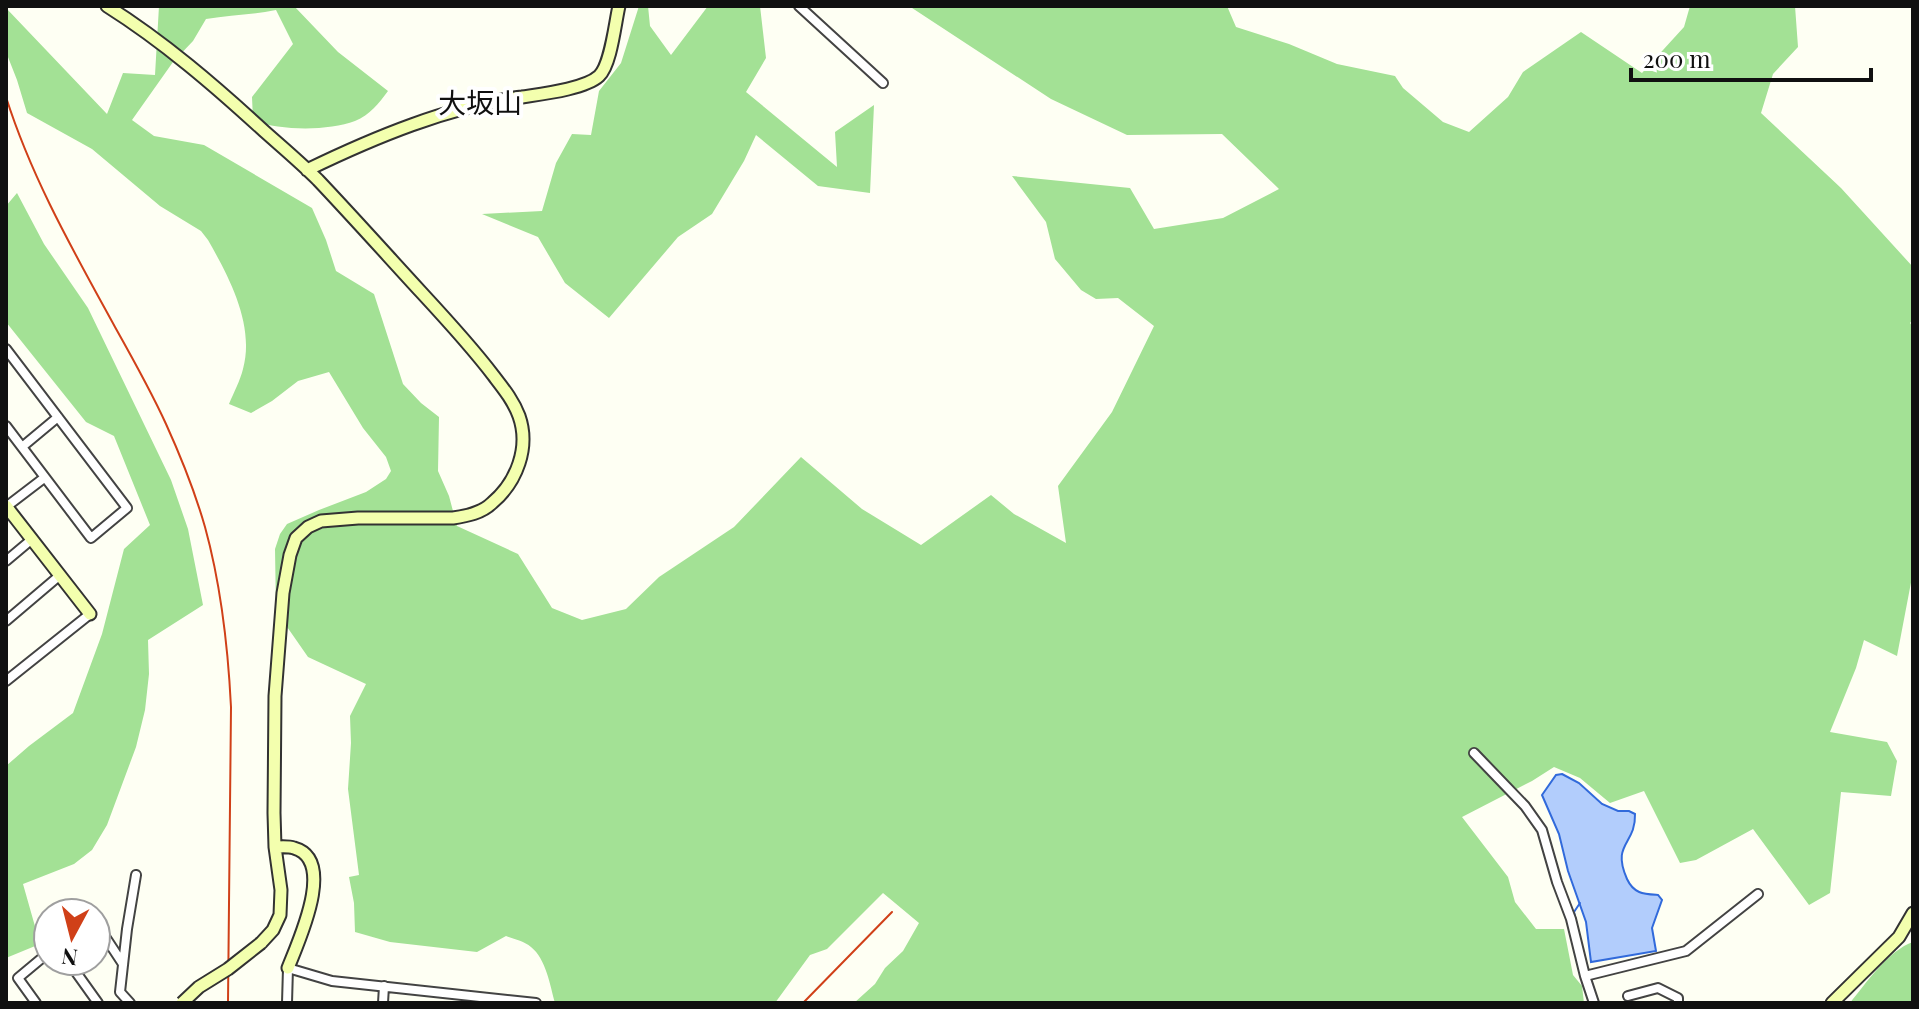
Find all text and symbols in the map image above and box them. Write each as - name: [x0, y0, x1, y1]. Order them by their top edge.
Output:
- scale bar: [1631, 32, 1871, 82]
- text: 200 m: [1643, 42, 1711, 74]
- district label: 大坂山: [438, 83, 522, 120]
- north arrow: [32, 897, 112, 977]
- text: N: [60, 942, 79, 974]

